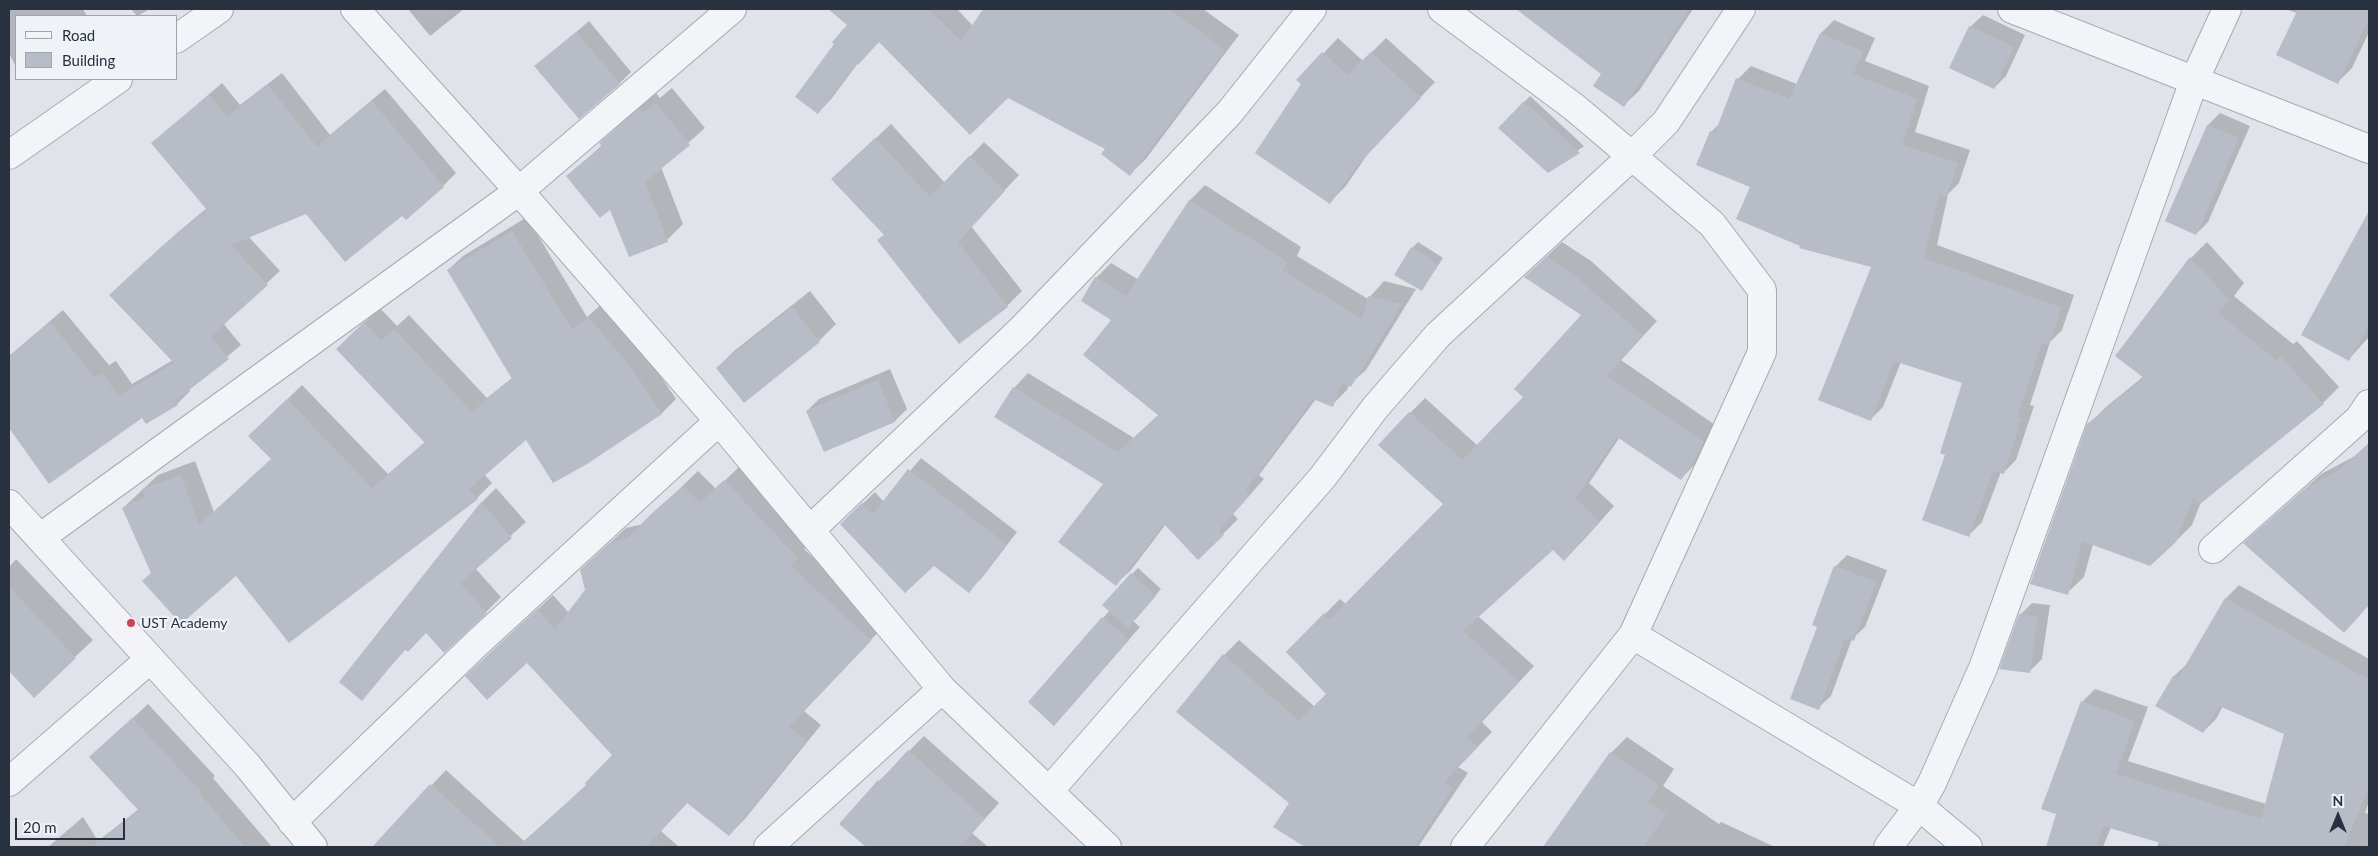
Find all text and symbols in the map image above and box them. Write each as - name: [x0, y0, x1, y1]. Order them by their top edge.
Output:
- legend: [15, 15, 178, 80]
- text: Road: [62, 26, 95, 44]
- text: Building: [62, 51, 115, 69]
- place label: UST Academy: [141, 615, 227, 631]
- marker: UST Academy: [125, 617, 137, 629]
- north arrow: [2313, 791, 2363, 841]
- text: N: [2333, 792, 2343, 809]
- scale bar: [18, 808, 128, 840]
- text: 20 m: [23, 818, 57, 836]

